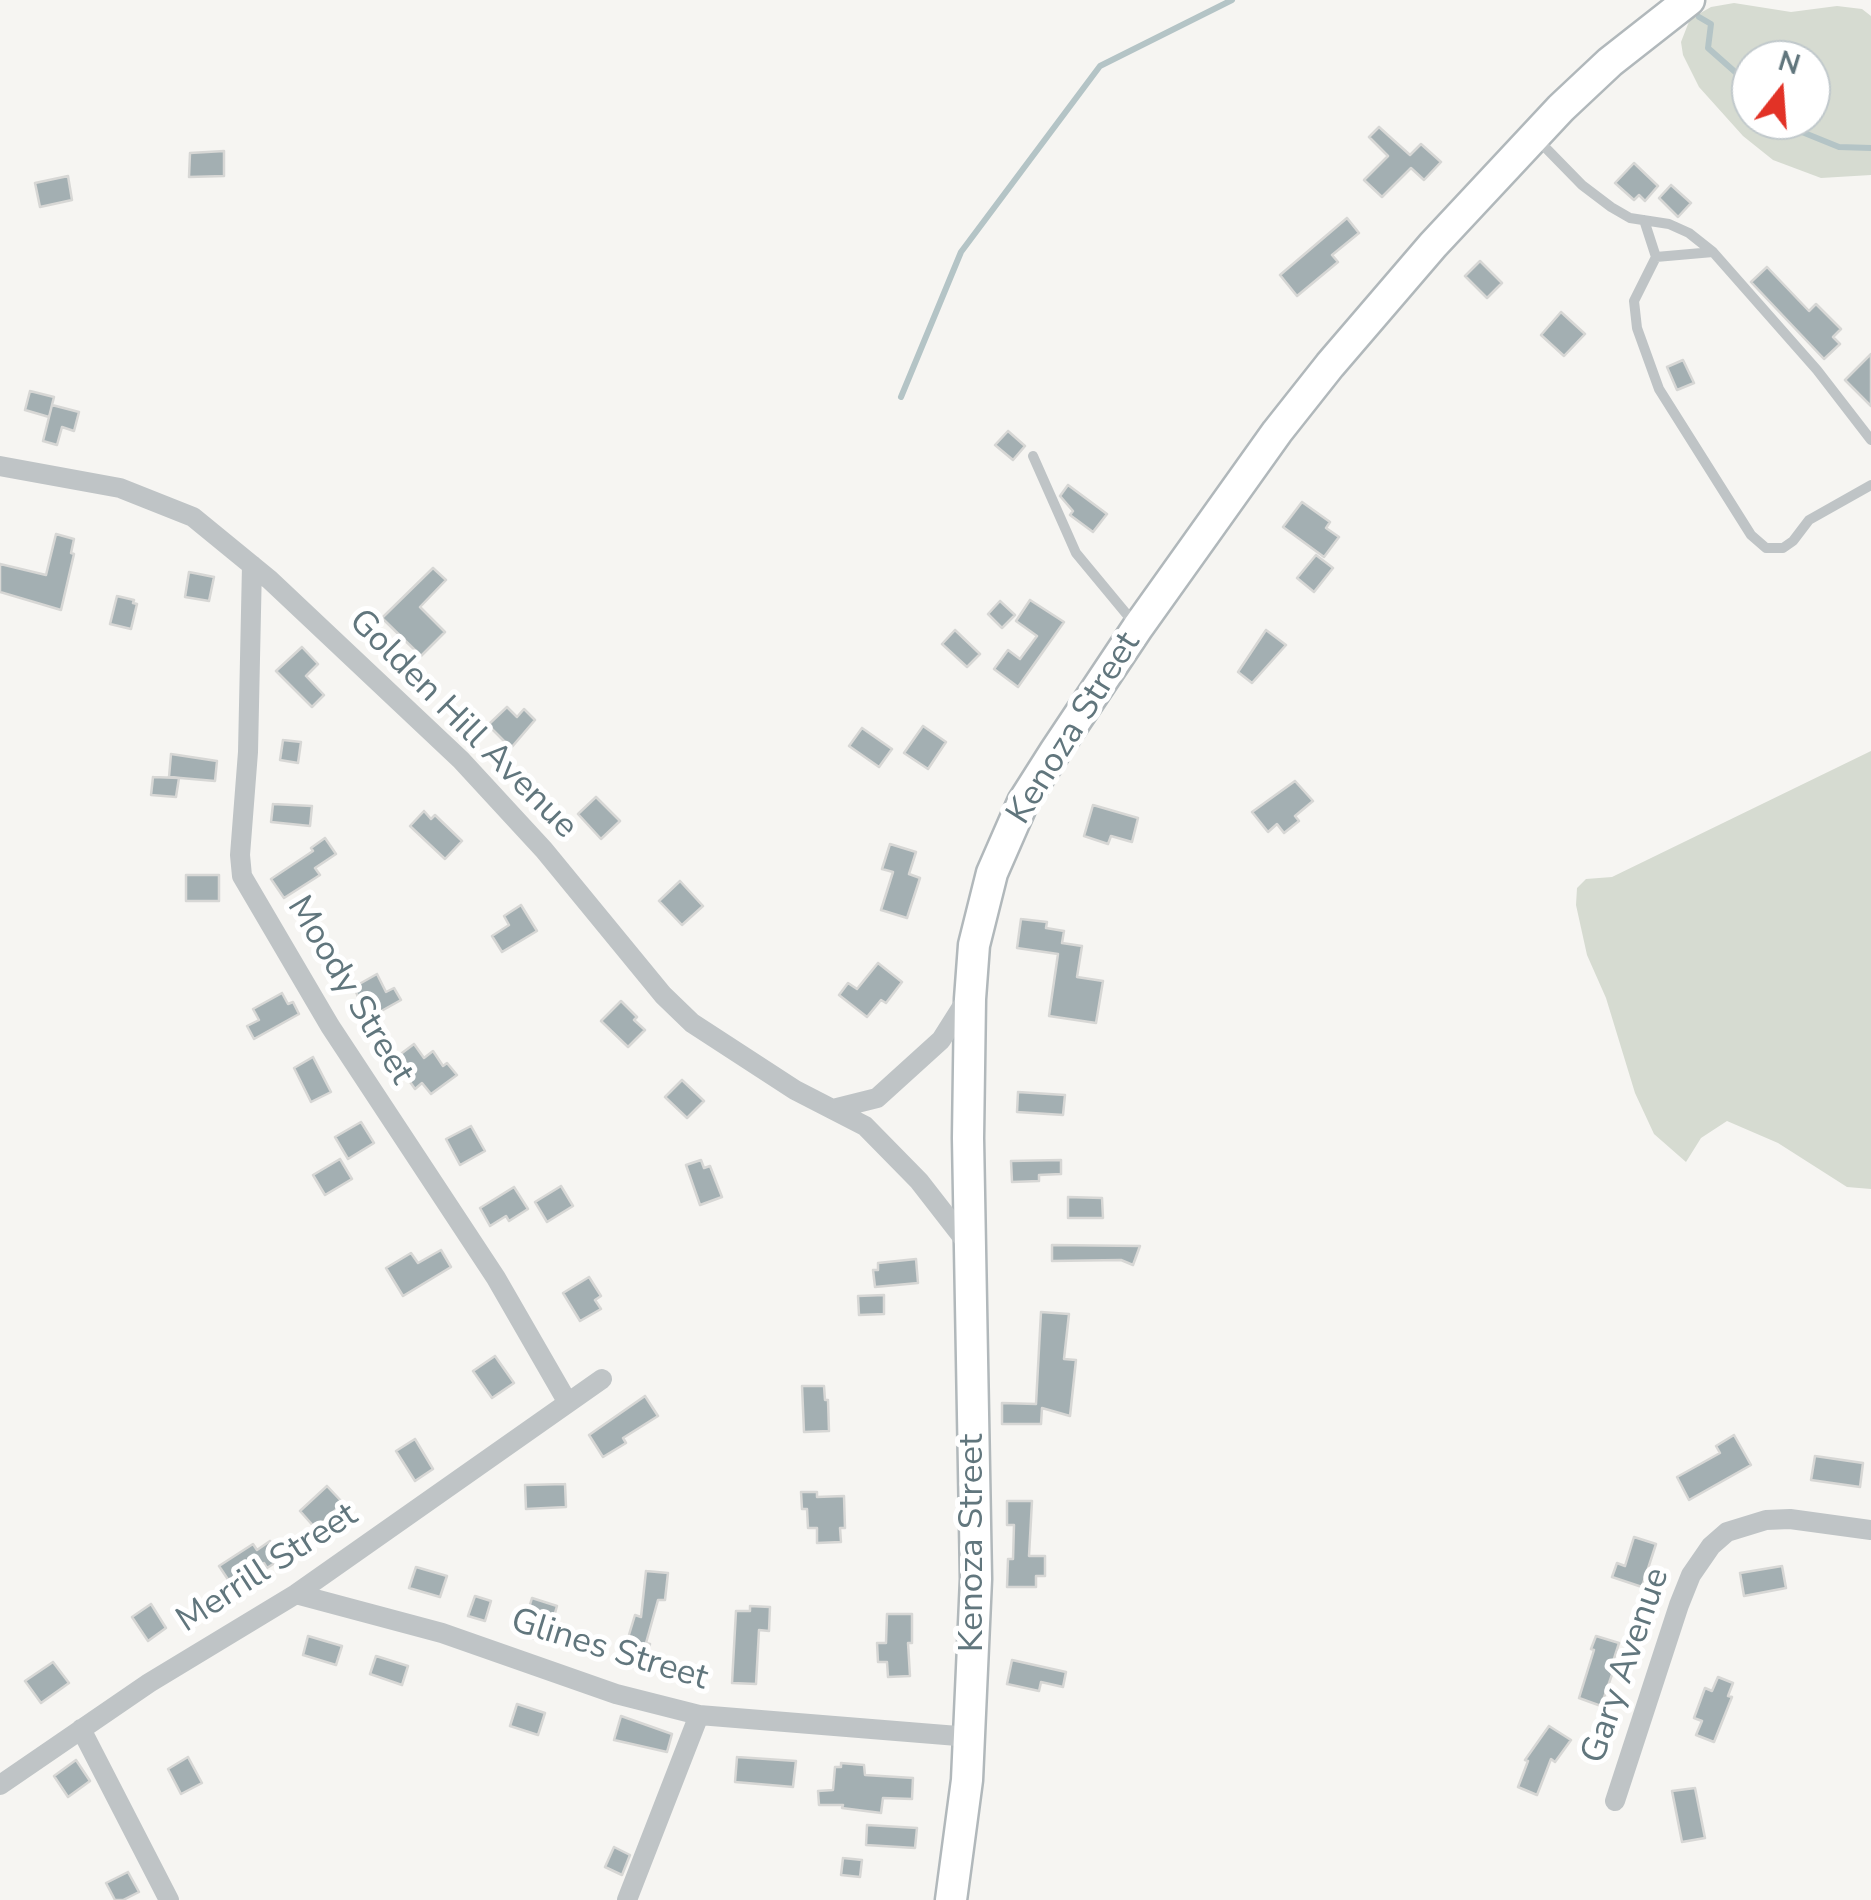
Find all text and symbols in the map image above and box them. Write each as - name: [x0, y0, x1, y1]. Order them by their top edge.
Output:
- north arrow: [1731, 40, 1831, 140]
- text: N: [1774, 42, 1805, 84]
- street label: Golden Hill Avenue: [339, 602, 585, 848]
- street label: Kenoza Street: [999, 625, 1151, 833]
- street label: Moody Street: [276, 889, 422, 1093]
- street label: Kenoza Street: [953, 1434, 995, 1652]
- street label: Merrill Street: [170, 1495, 366, 1643]
- street label: Gary Avenue: [1574, 1563, 1680, 1769]
- street label: Glines Street: [505, 1601, 713, 1701]

